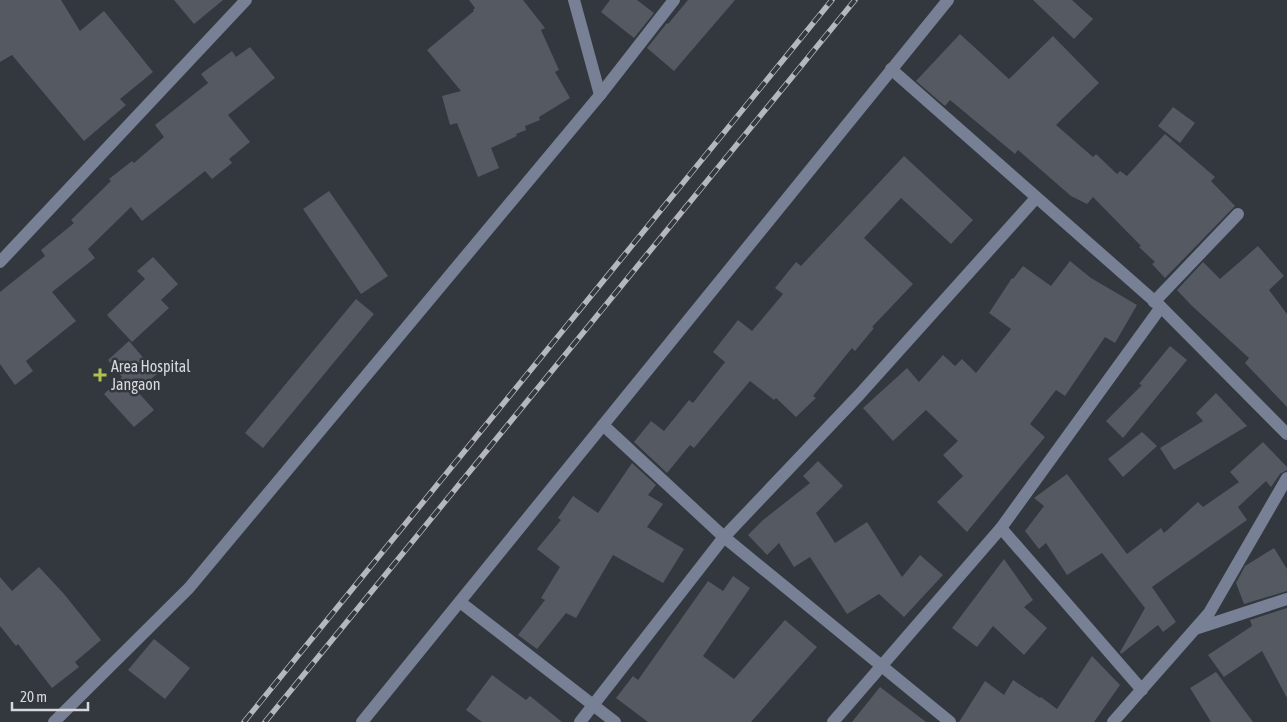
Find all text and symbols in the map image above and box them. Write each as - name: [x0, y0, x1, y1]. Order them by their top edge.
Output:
- place label: Area Hospital Jangaon: [111, 357, 191, 394]
- marker: Area Hospital Jangaon: [93, 368, 107, 382]
- scale bar: [12, 680, 89, 712]
- text: 20 m: [20, 688, 47, 705]

